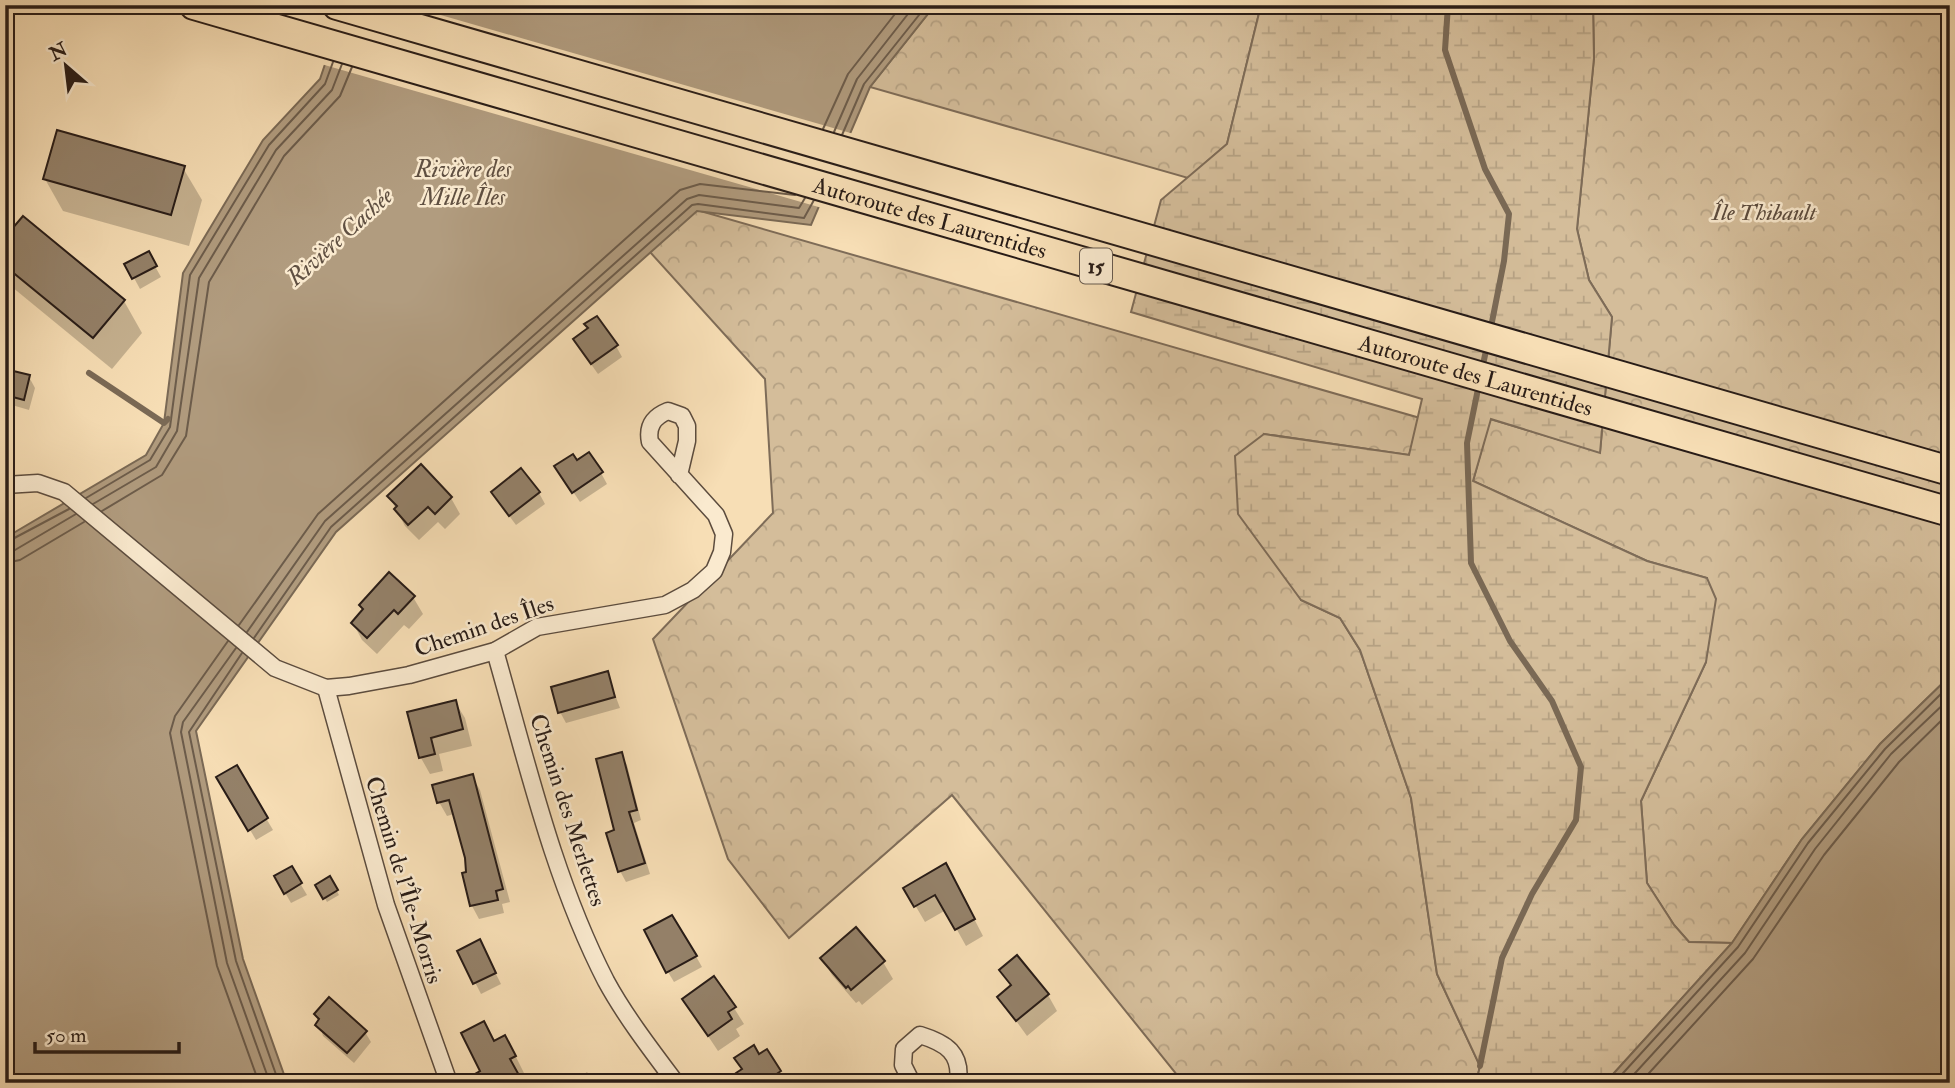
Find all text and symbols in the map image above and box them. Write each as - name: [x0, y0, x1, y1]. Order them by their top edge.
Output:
- north arrow: [32, 32, 102, 102]
- text: N: [44, 37, 73, 67]
- water label: Rivière des Mille Îles: [414, 154, 512, 213]
- street label: Autoroute des Laurentides: [809, 170, 1050, 265]
- water label: Rivière Cachée: [279, 180, 401, 294]
- park label: Île Thibault: [1711, 198, 1817, 227]
- road number: 15: [1080, 248, 1112, 284]
- street label: Autoroute des Laurentides: [1354, 327, 1596, 423]
- street label: Chemin des Îles: [411, 589, 558, 663]
- street label: Chemin des Merlettes: [523, 710, 613, 910]
- street label: Chemin de l'Île-Morris: [359, 773, 449, 987]
- scale bar: [35, 1011, 178, 1055]
- text: 50 m: [46, 1022, 87, 1049]

